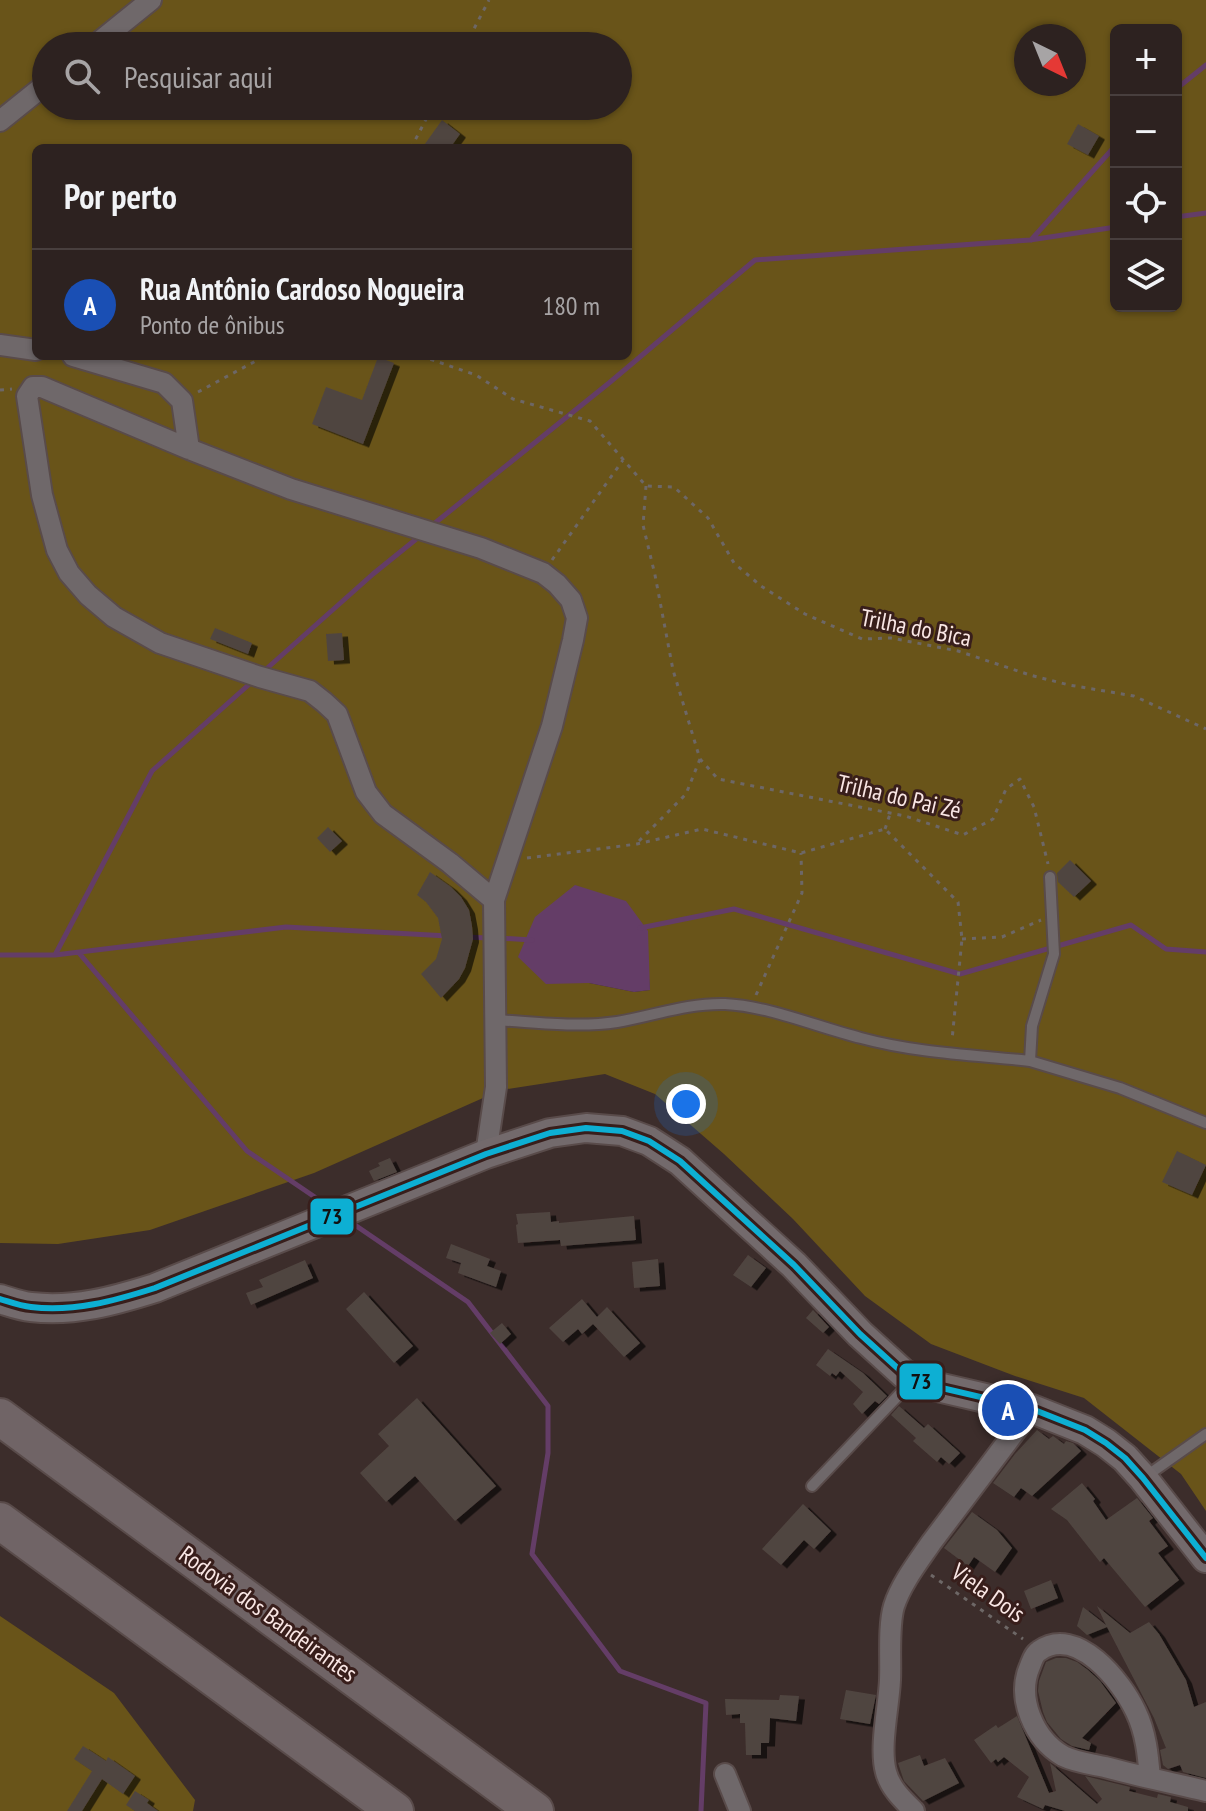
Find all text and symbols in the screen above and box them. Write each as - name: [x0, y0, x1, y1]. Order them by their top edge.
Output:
- north arrow: [1014, 24, 1086, 96]
- map controls: [1110, 24, 1182, 312]
- button: +: [1110, 24, 1182, 96]
- search box: [32, 32, 632, 120]
- icon: search: [60, 54, 104, 98]
- text: Pesquisar aqui: [124, 57, 273, 96]
- button: −: [1110, 96, 1182, 168]
- button: locate: [1110, 168, 1182, 240]
- text: Por perto: [64, 174, 177, 218]
- button: layers: [1110, 240, 1182, 312]
- text: Rua Antônio Cardoso Nogueira: [140, 269, 464, 308]
- text: A: [83, 289, 97, 322]
- text: 180 m: [542, 289, 600, 322]
- text: Ponto de ônibus: [140, 308, 284, 341]
- street label: Trilha do Bica: [858, 602, 974, 653]
- street label: Trilha do Pai Zé: [834, 767, 964, 826]
- your location: [666, 1084, 706, 1124]
- line badge: 73: [309, 1197, 355, 1236]
- text: 73: [321, 1202, 343, 1230]
- line badge: 73: [898, 1362, 944, 1401]
- text: 73: [910, 1367, 932, 1395]
- pin: A: [982, 1380, 1034, 1440]
- street label: Rodovia dos Bandeirantes: [173, 1539, 363, 1689]
- street label: Viela Dois: [945, 1556, 1031, 1629]

